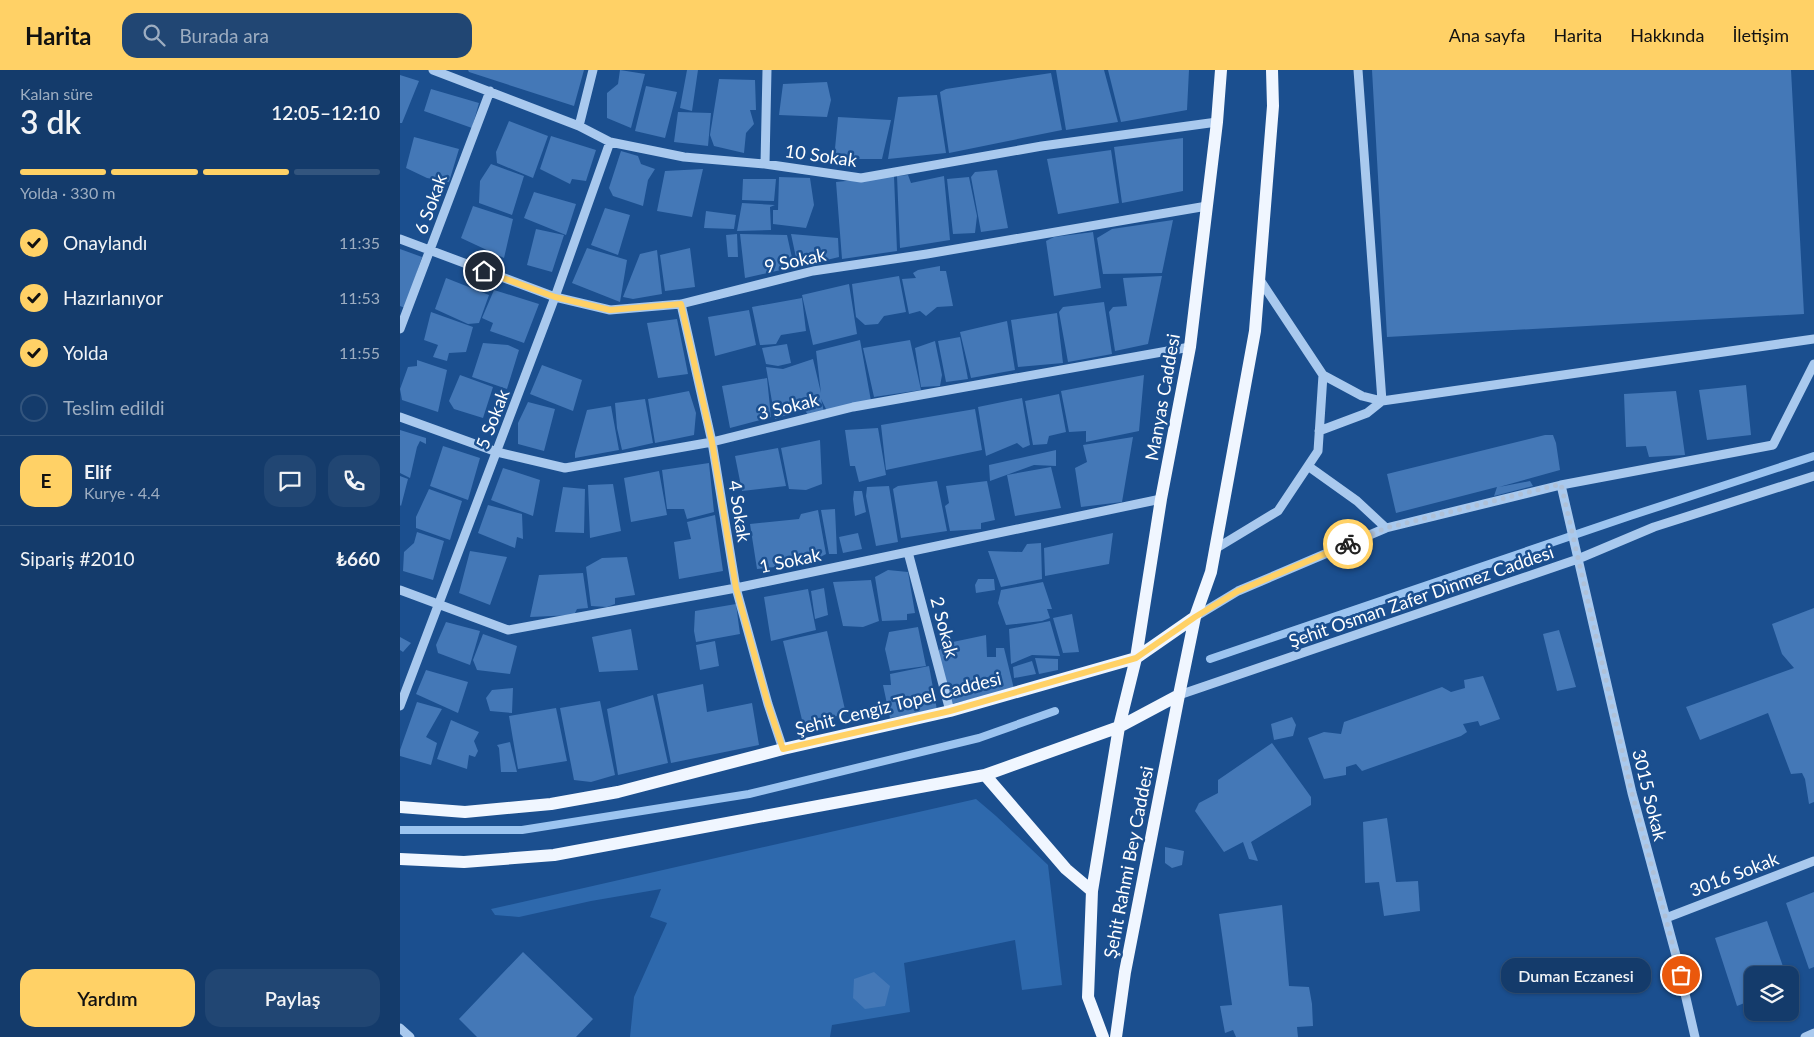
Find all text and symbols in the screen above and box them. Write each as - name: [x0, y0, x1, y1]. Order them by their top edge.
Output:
- search box: [122, 13, 472, 58]
- text: Harita: [25, 21, 92, 50]
- icon: search: [140, 21, 168, 49]
- text: Burada ara: [180, 24, 269, 47]
- text: Ana sayfa: [1449, 24, 1526, 46]
- text: Harita: [1554, 24, 1602, 46]
- text: Hakkında: [1630, 24, 1704, 46]
- text: İletişim: [1732, 24, 1789, 46]
- text: Kalan süre: [20, 84, 93, 103]
- text: 12:05–12:10: [271, 101, 380, 124]
- text: 3 dk: [20, 102, 81, 141]
- street label: 10 Sokak: [784, 139, 859, 171]
- street label: 6 Sokak: [409, 170, 451, 237]
- text: Yolda · 330 m: [20, 183, 115, 202]
- icon: check: [20, 229, 48, 257]
- text: Onaylandı: [63, 231, 147, 254]
- text: 11:35: [339, 233, 380, 252]
- street label: 9 Sokak: [762, 243, 829, 277]
- pin: [463, 250, 505, 292]
- icon: home: [470, 257, 498, 285]
- icon: check: [20, 284, 48, 312]
- text: Hazırlanıyor: [63, 286, 163, 309]
- text: 11:53: [339, 288, 380, 307]
- street label: Manyas Caddesi: [1140, 332, 1184, 462]
- icon: check: [20, 339, 48, 367]
- text: Yolda: [63, 341, 108, 364]
- text: 11:55: [339, 343, 380, 362]
- street label: 5 Sokak: [471, 385, 514, 452]
- street label: 3 Sokak: [755, 388, 822, 424]
- text: Teslim edildi: [63, 396, 165, 419]
- button: chat: [264, 455, 316, 507]
- button: phone: [328, 455, 380, 507]
- text: Elif: [84, 460, 111, 483]
- text: E: [41, 469, 51, 492]
- street label: 4 Sokak: [724, 479, 756, 544]
- text: Kurye · 4.4: [84, 483, 160, 502]
- courier: [1323, 519, 1373, 569]
- icon: bike: [1334, 530, 1362, 558]
- street label: Şehit Osman Zafer Dinmez Caddesi: [1286, 540, 1556, 652]
- street label: 1 Sokak: [757, 543, 824, 577]
- text: Sipariş #2010: [20, 547, 135, 570]
- text: ₺660: [336, 547, 380, 570]
- street label: 2 Sokak: [926, 594, 964, 661]
- street label: Şehit Cengiz Topel Caddesi: [793, 667, 1003, 739]
- street label: 3015 Sokak: [1628, 747, 1672, 844]
- street label: Şehit Rahmi Bey Caddesi: [1099, 764, 1157, 960]
- street label: 3016 Sokak: [1686, 847, 1782, 901]
- pin: [1660, 954, 1702, 996]
- callout: Duman Eczanesi: [1501, 958, 1651, 992]
- icon: bag: [1667, 961, 1695, 989]
- text: Duman Eczanesi: [1518, 966, 1634, 985]
- map controls: [1744, 966, 1799, 1021]
- button: layers: [1744, 966, 1799, 1021]
- button: Yardım: [20, 969, 195, 1027]
- button: Paylaş: [205, 969, 380, 1027]

